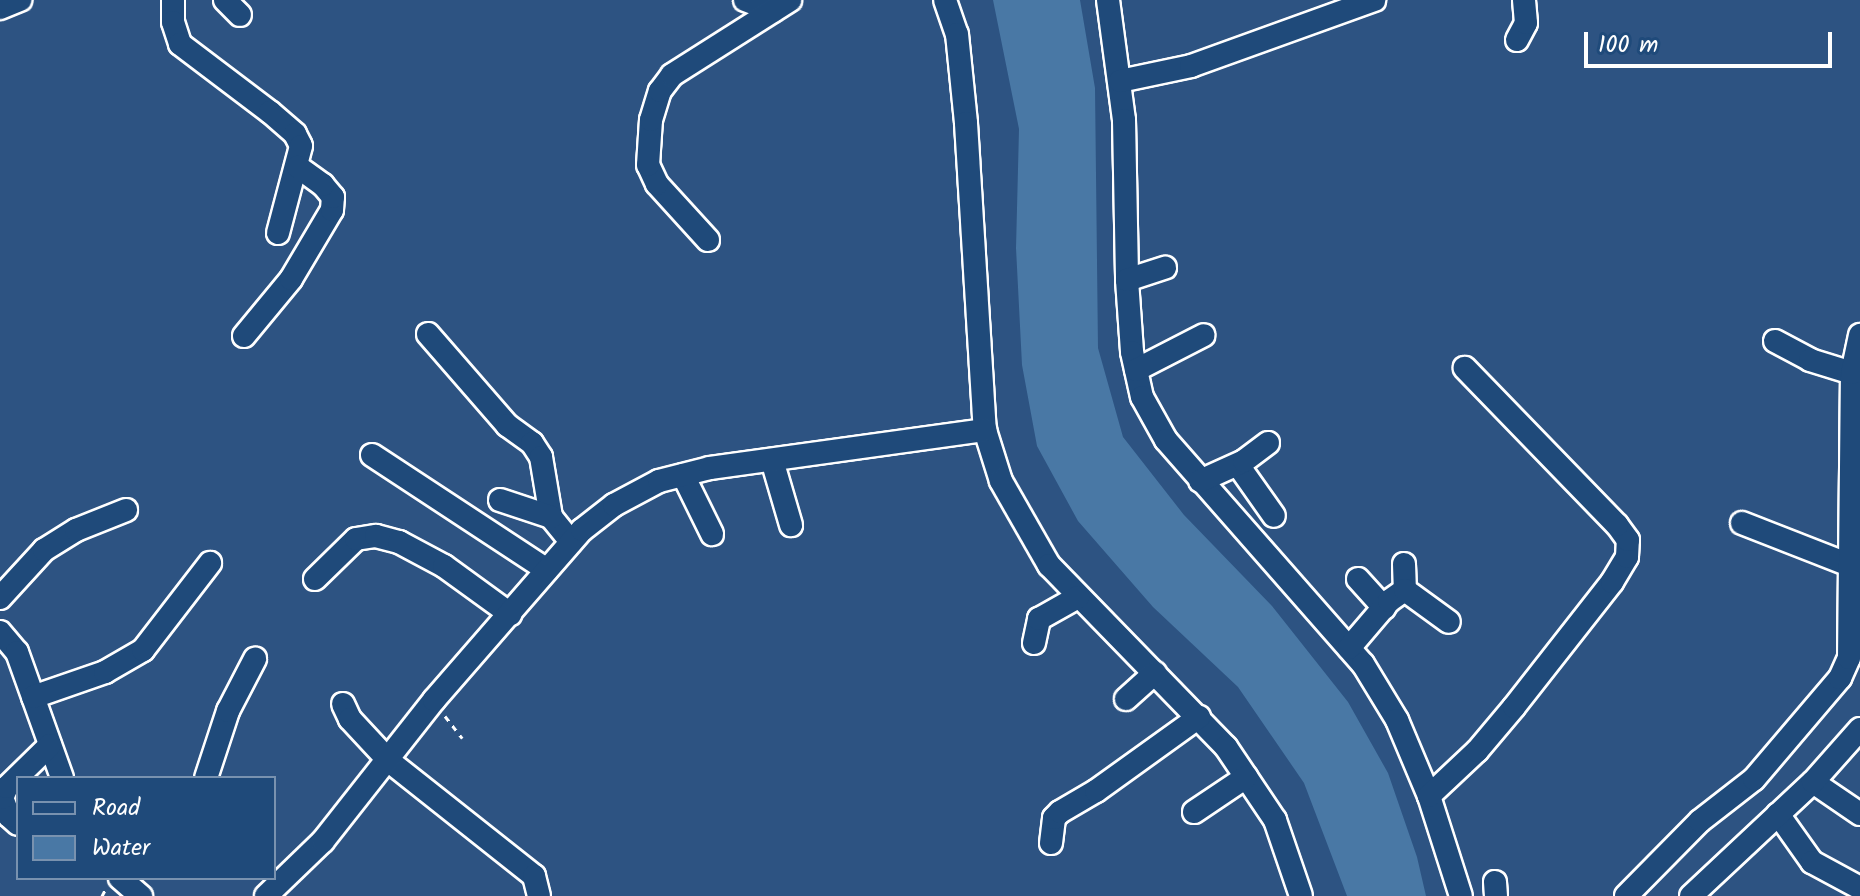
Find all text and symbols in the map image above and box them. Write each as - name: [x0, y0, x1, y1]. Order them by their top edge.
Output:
- scale bar: [1588, 16, 1836, 66]
- text: 100 m: [1598, 26, 1658, 65]
- legend: [16, 776, 276, 880]
- text: Road: [92, 789, 140, 828]
- text: Water: [92, 829, 150, 868]

